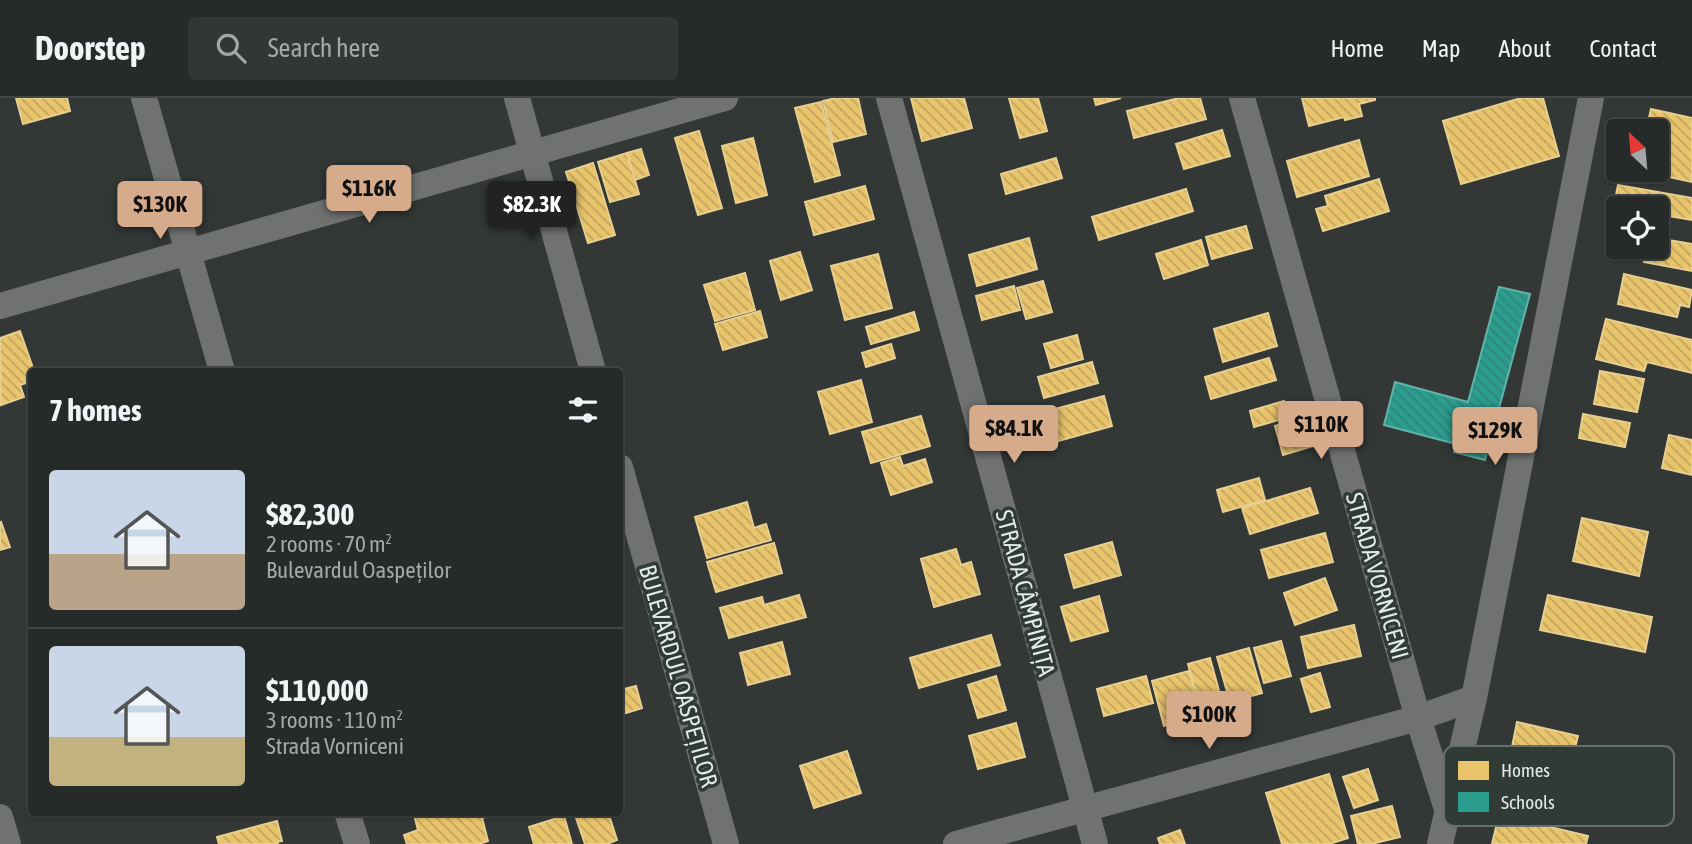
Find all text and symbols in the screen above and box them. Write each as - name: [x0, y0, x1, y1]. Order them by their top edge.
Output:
- search box: [188, 17, 678, 80]
- text: Doorstep: [35, 29, 146, 67]
- icon: search: [212, 29, 250, 67]
- text: Search here: [268, 33, 380, 63]
- text: Home: [1330, 35, 1384, 62]
- text: Map: [1422, 35, 1460, 62]
- text: About: [1498, 35, 1551, 62]
- text: Contact: [1589, 35, 1657, 62]
- north arrow: [1606, 119, 1670, 182]
- map controls: [1606, 119, 1669, 259]
- pin: $116K: [320, 166, 418, 225]
- text: $116K: [342, 175, 396, 201]
- pin: $130K: [111, 181, 209, 241]
- pin: $82.3K: [475, 181, 589, 241]
- text: $130K: [133, 191, 187, 217]
- text: $82.3K: [503, 191, 561, 217]
- button: locate: [1606, 196, 1669, 259]
- icon: filters: [564, 391, 602, 429]
- text: 7 homes: [49, 393, 142, 427]
- pin: $110K: [1272, 402, 1370, 461]
- pin: $84.1K: [957, 406, 1071, 465]
- pin: $129K: [1446, 408, 1544, 467]
- text: $110K: [1294, 411, 1348, 437]
- text: $84.1K: [985, 415, 1043, 441]
- text: $129K: [1468, 417, 1522, 443]
- street label: STRADA VORNICENI: [1341, 489, 1414, 662]
- text: $82,300: [266, 497, 354, 531]
- icon: home: [105, 498, 189, 582]
- street label: STRADA CÂMPINIȚA: [990, 507, 1061, 679]
- text: 2 rooms · 70 m²: [266, 531, 392, 557]
- text: Bulevardul Oaspeților: [266, 557, 451, 583]
- street label: BULEVARDUL OASPEȚILOR: [634, 562, 723, 790]
- text: $110,000: [266, 673, 369, 707]
- icon: home: [105, 674, 189, 758]
- pin: $100K: [1160, 692, 1258, 751]
- text: $100K: [1182, 701, 1236, 727]
- text: 3 rooms · 110 m²: [266, 707, 403, 733]
- text: Strada Vorniceni: [266, 733, 404, 759]
- legend: [1444, 746, 1674, 826]
- text: Homes: [1501, 759, 1550, 781]
- text: Schools: [1501, 791, 1555, 813]

